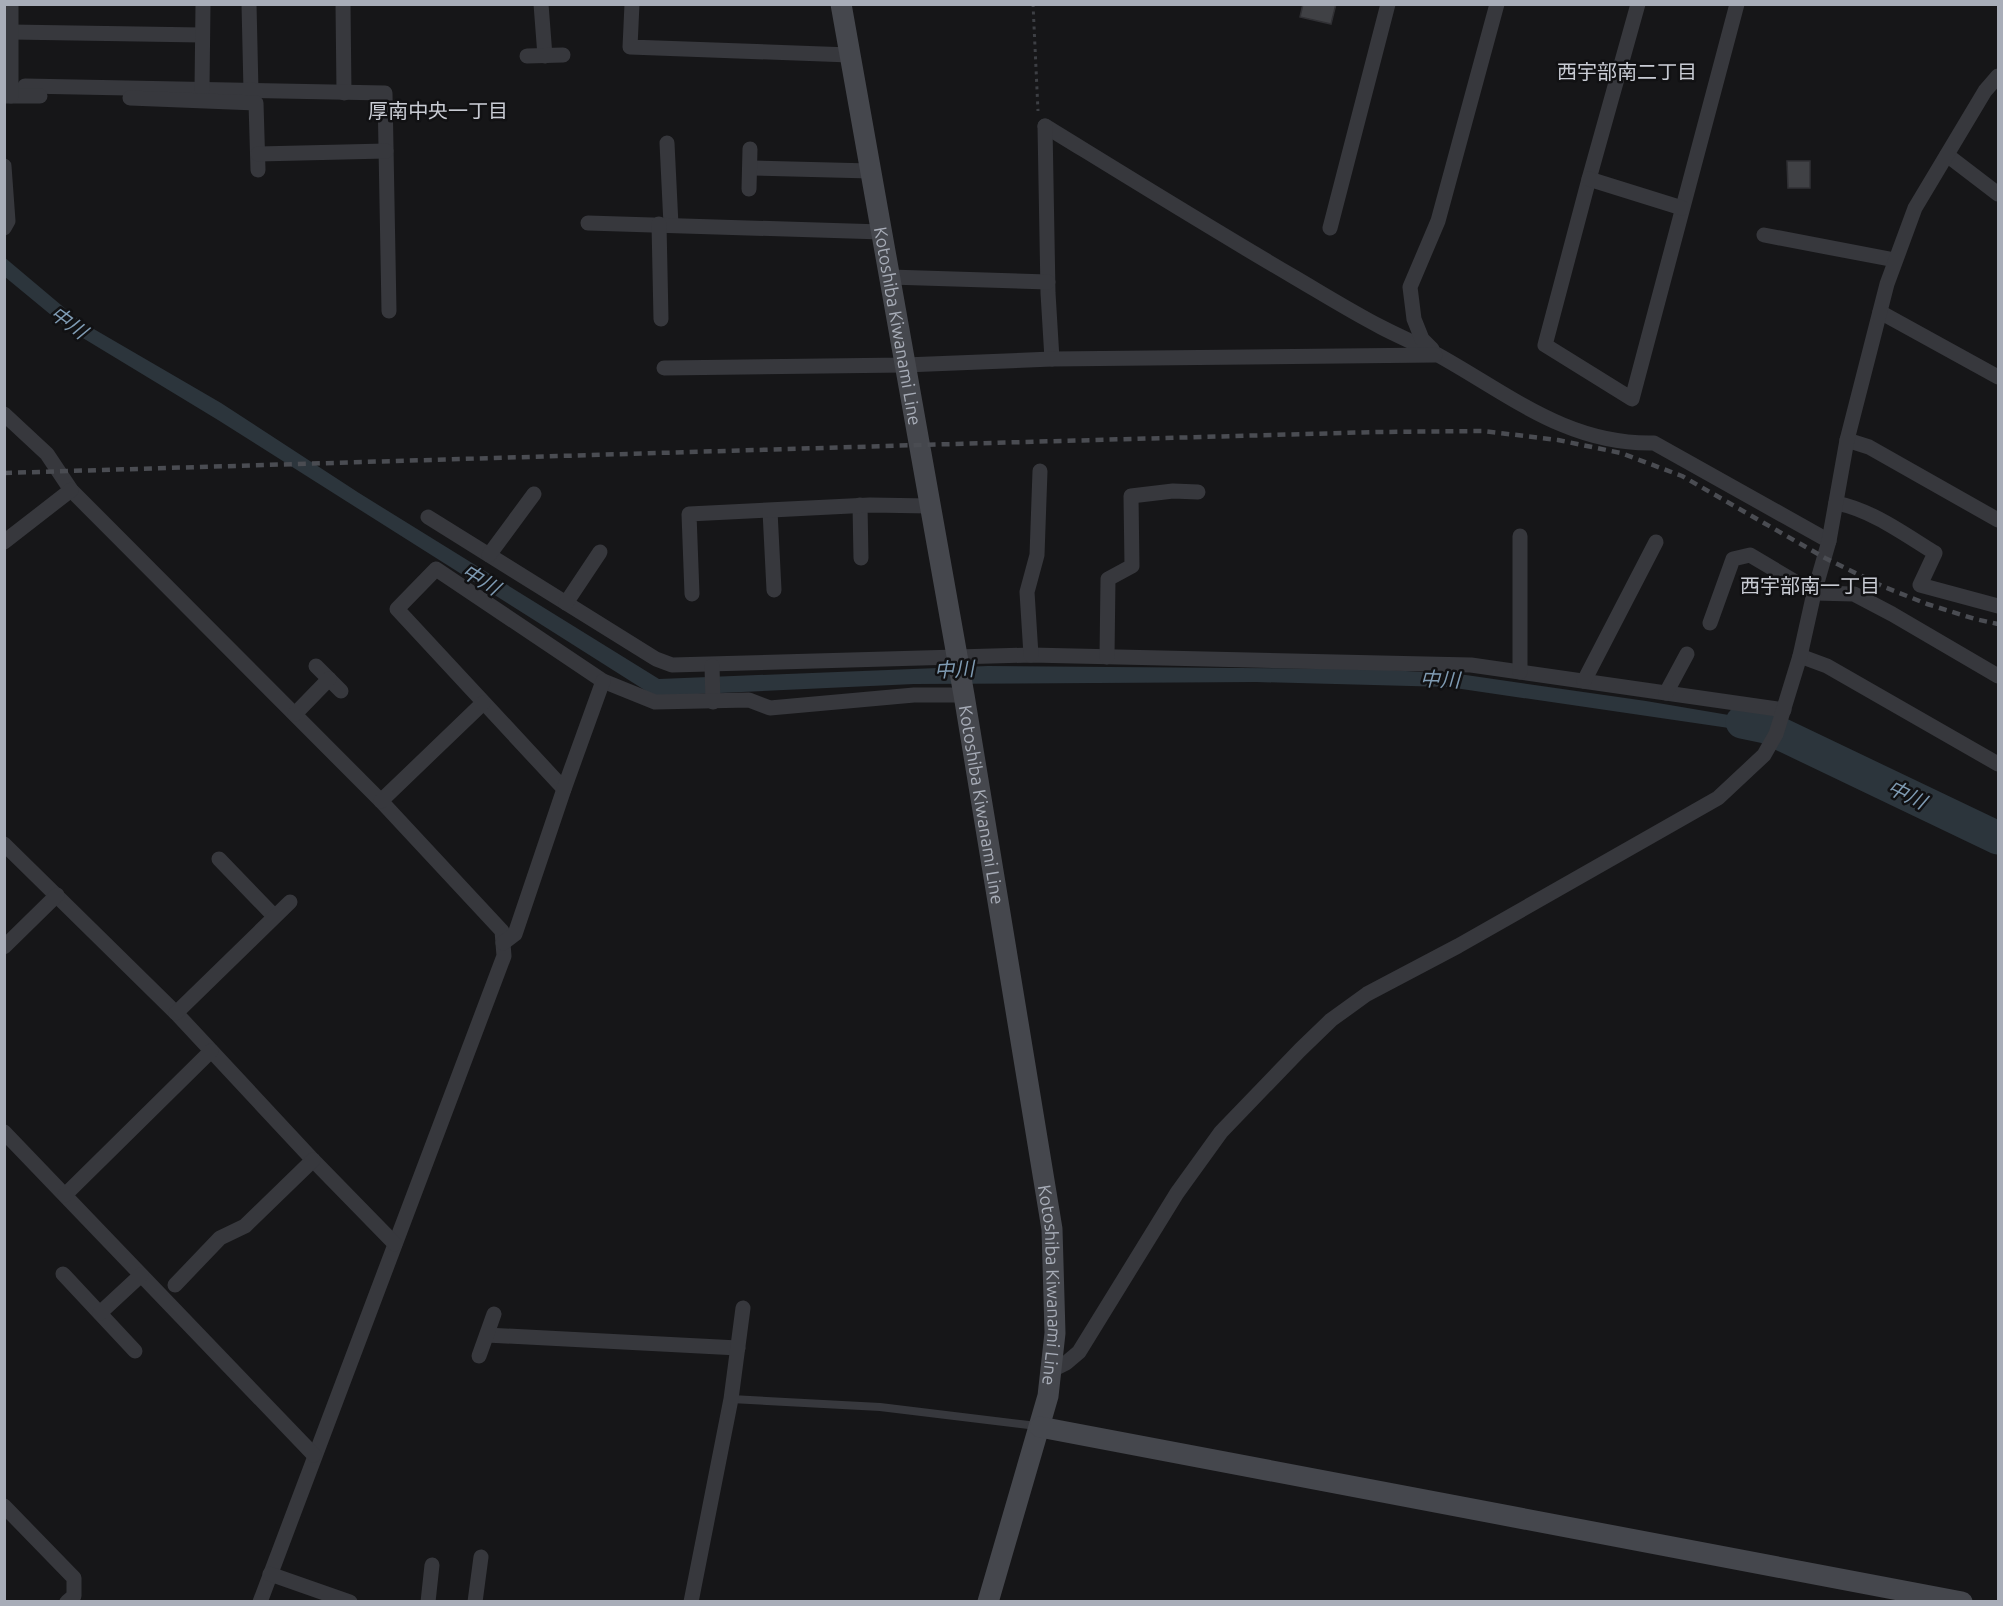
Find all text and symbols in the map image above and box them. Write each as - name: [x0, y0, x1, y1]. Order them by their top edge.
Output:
- district label: 西宇部南二丁目: [1557, 60, 1697, 83]
- district label: 厚南中央一丁目: [368, 99, 508, 122]
- street label: Kotoshiba Kiwanami Line: [871, 225, 926, 427]
- water label: 中川: [46, 301, 94, 344]
- water label: 中川: [458, 559, 506, 600]
- district label: 西宇部南一丁目: [1740, 574, 1880, 597]
- water label: 中川: [933, 656, 977, 682]
- water label: 中川: [1420, 667, 1462, 691]
- street label: Kotoshiba Kiwanami Line: [956, 704, 1008, 906]
- water label: 中川: [1884, 775, 1932, 814]
- street label: Kotoshiba Kiwanami Line: [1035, 1183, 1066, 1386]

